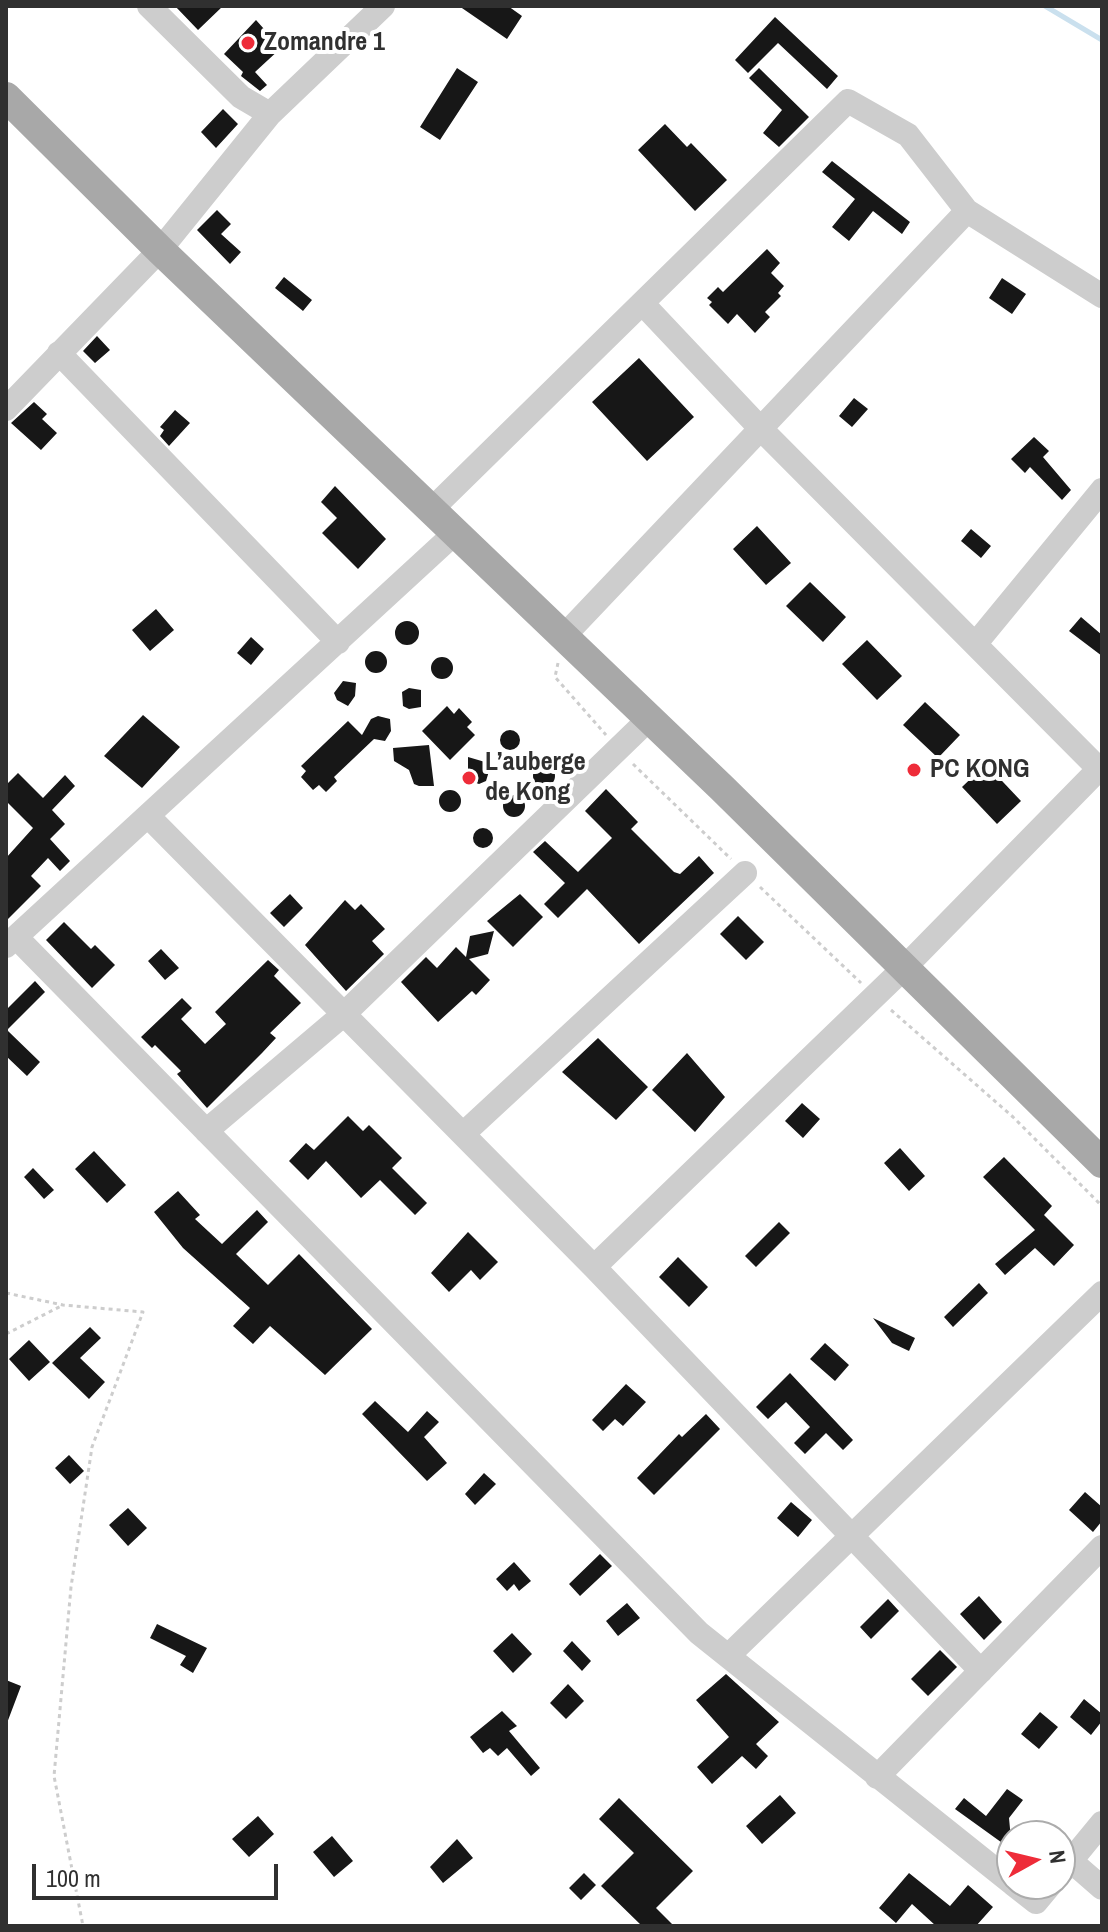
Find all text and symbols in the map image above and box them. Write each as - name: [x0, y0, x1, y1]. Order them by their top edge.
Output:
- place label: Zomandre 1: [264, 27, 385, 59]
- marker: Zomandre 1: [239, 34, 257, 52]
- place label: L’auberge de Kong: [485, 747, 586, 808]
- place label: PC KONG: [930, 754, 1030, 786]
- marker: PC KONG: [905, 761, 923, 779]
- marker: L’auberge de Kong: [460, 769, 478, 787]
- north arrow: [996, 1820, 1076, 1900]
- scale bar: [36, 1848, 282, 1898]
- text: N: [1042, 1848, 1074, 1865]
- text: 100 m: [46, 1862, 101, 1894]

